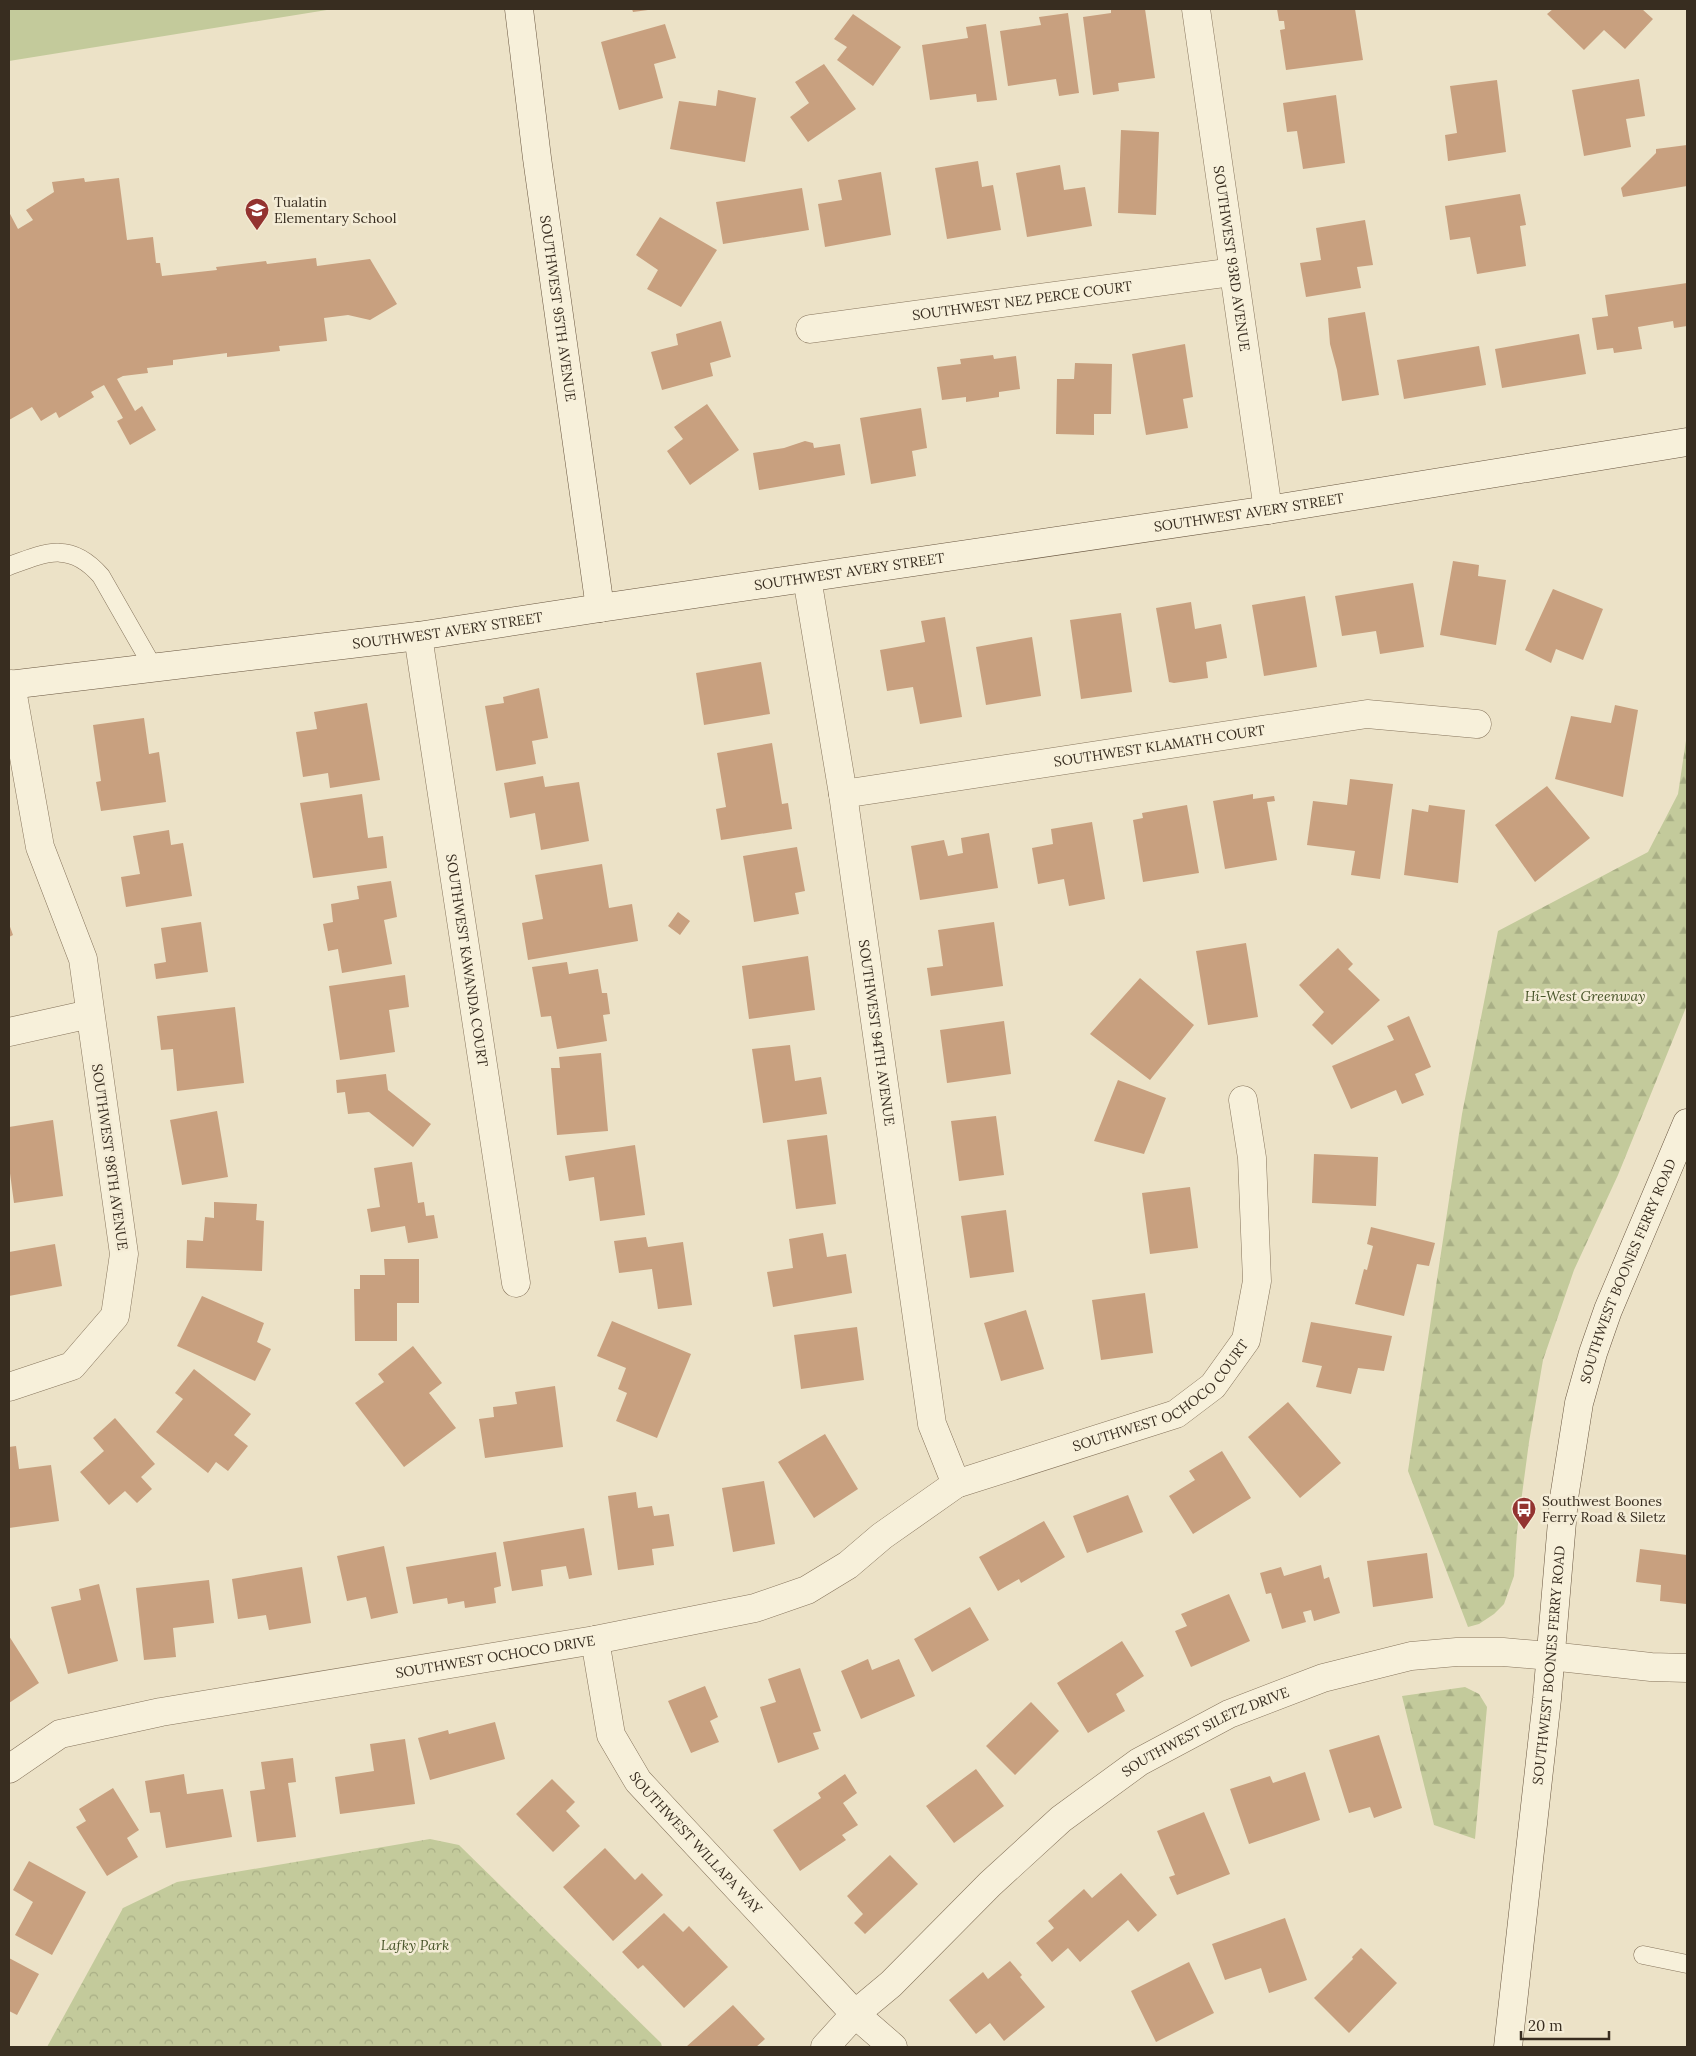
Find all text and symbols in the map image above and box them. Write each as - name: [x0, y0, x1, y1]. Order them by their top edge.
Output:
- street label: SOUTHWEST 93RD AVENUE: [1210, 164, 1254, 353]
- place label: Tualatin Elementary School: [274, 193, 397, 227]
- school or university icon: Tualatin Elementary School: [244, 197, 270, 231]
- street label: SOUTHWEST 95TH AVENUE: [536, 214, 580, 403]
- street label: SOUTHWEST NEZ PERCE COURT: [911, 277, 1133, 324]
- street label: SOUTHWEST AVERY STREET: [1153, 489, 1345, 536]
- street label: SOUTHWEST AVERY STREET: [753, 549, 946, 594]
- street label: SOUTHWEST AVERY STREET: [351, 608, 544, 653]
- street label: SOUTHWEST KLAMATH COURT: [1053, 721, 1266, 771]
- street label: SOUTHWEST KAWANDA COURT: [442, 853, 492, 1068]
- street label: SOUTHWEST 94TH AVENUE: [855, 938, 899, 1127]
- park label: Hi-West Greenway: [1525, 987, 1645, 1005]
- street label: SOUTHWEST 98TH AVENUE: [88, 1063, 132, 1252]
- street label: SOUTHWEST BOONES FERRY ROAD: [1576, 1156, 1680, 1385]
- street label: SOUTHWEST OCHOCO COURT: [1070, 1336, 1252, 1455]
- place label: Southwest Boones Ferry Road & Siletz: [1542, 1492, 1666, 1526]
- bus stop icon: Southwest Boones Ferry Road & Siletz: [1511, 1496, 1537, 1530]
- street label: SOUTHWEST BOONES FERRY ROAD: [1528, 1545, 1569, 1786]
- street label: SOUTHWEST OCHOCO DRIVE: [394, 1631, 597, 1682]
- street label: SOUTHWEST SILETZ DRIVE: [1118, 1683, 1292, 1781]
- street label: SOUTHWEST WILLAPA WAY: [625, 1768, 767, 1918]
- park label: Lafky Park: [381, 1936, 449, 1954]
- scale bar: [1521, 2008, 1608, 2040]
- text: 20 m: [1528, 2016, 1563, 2035]

